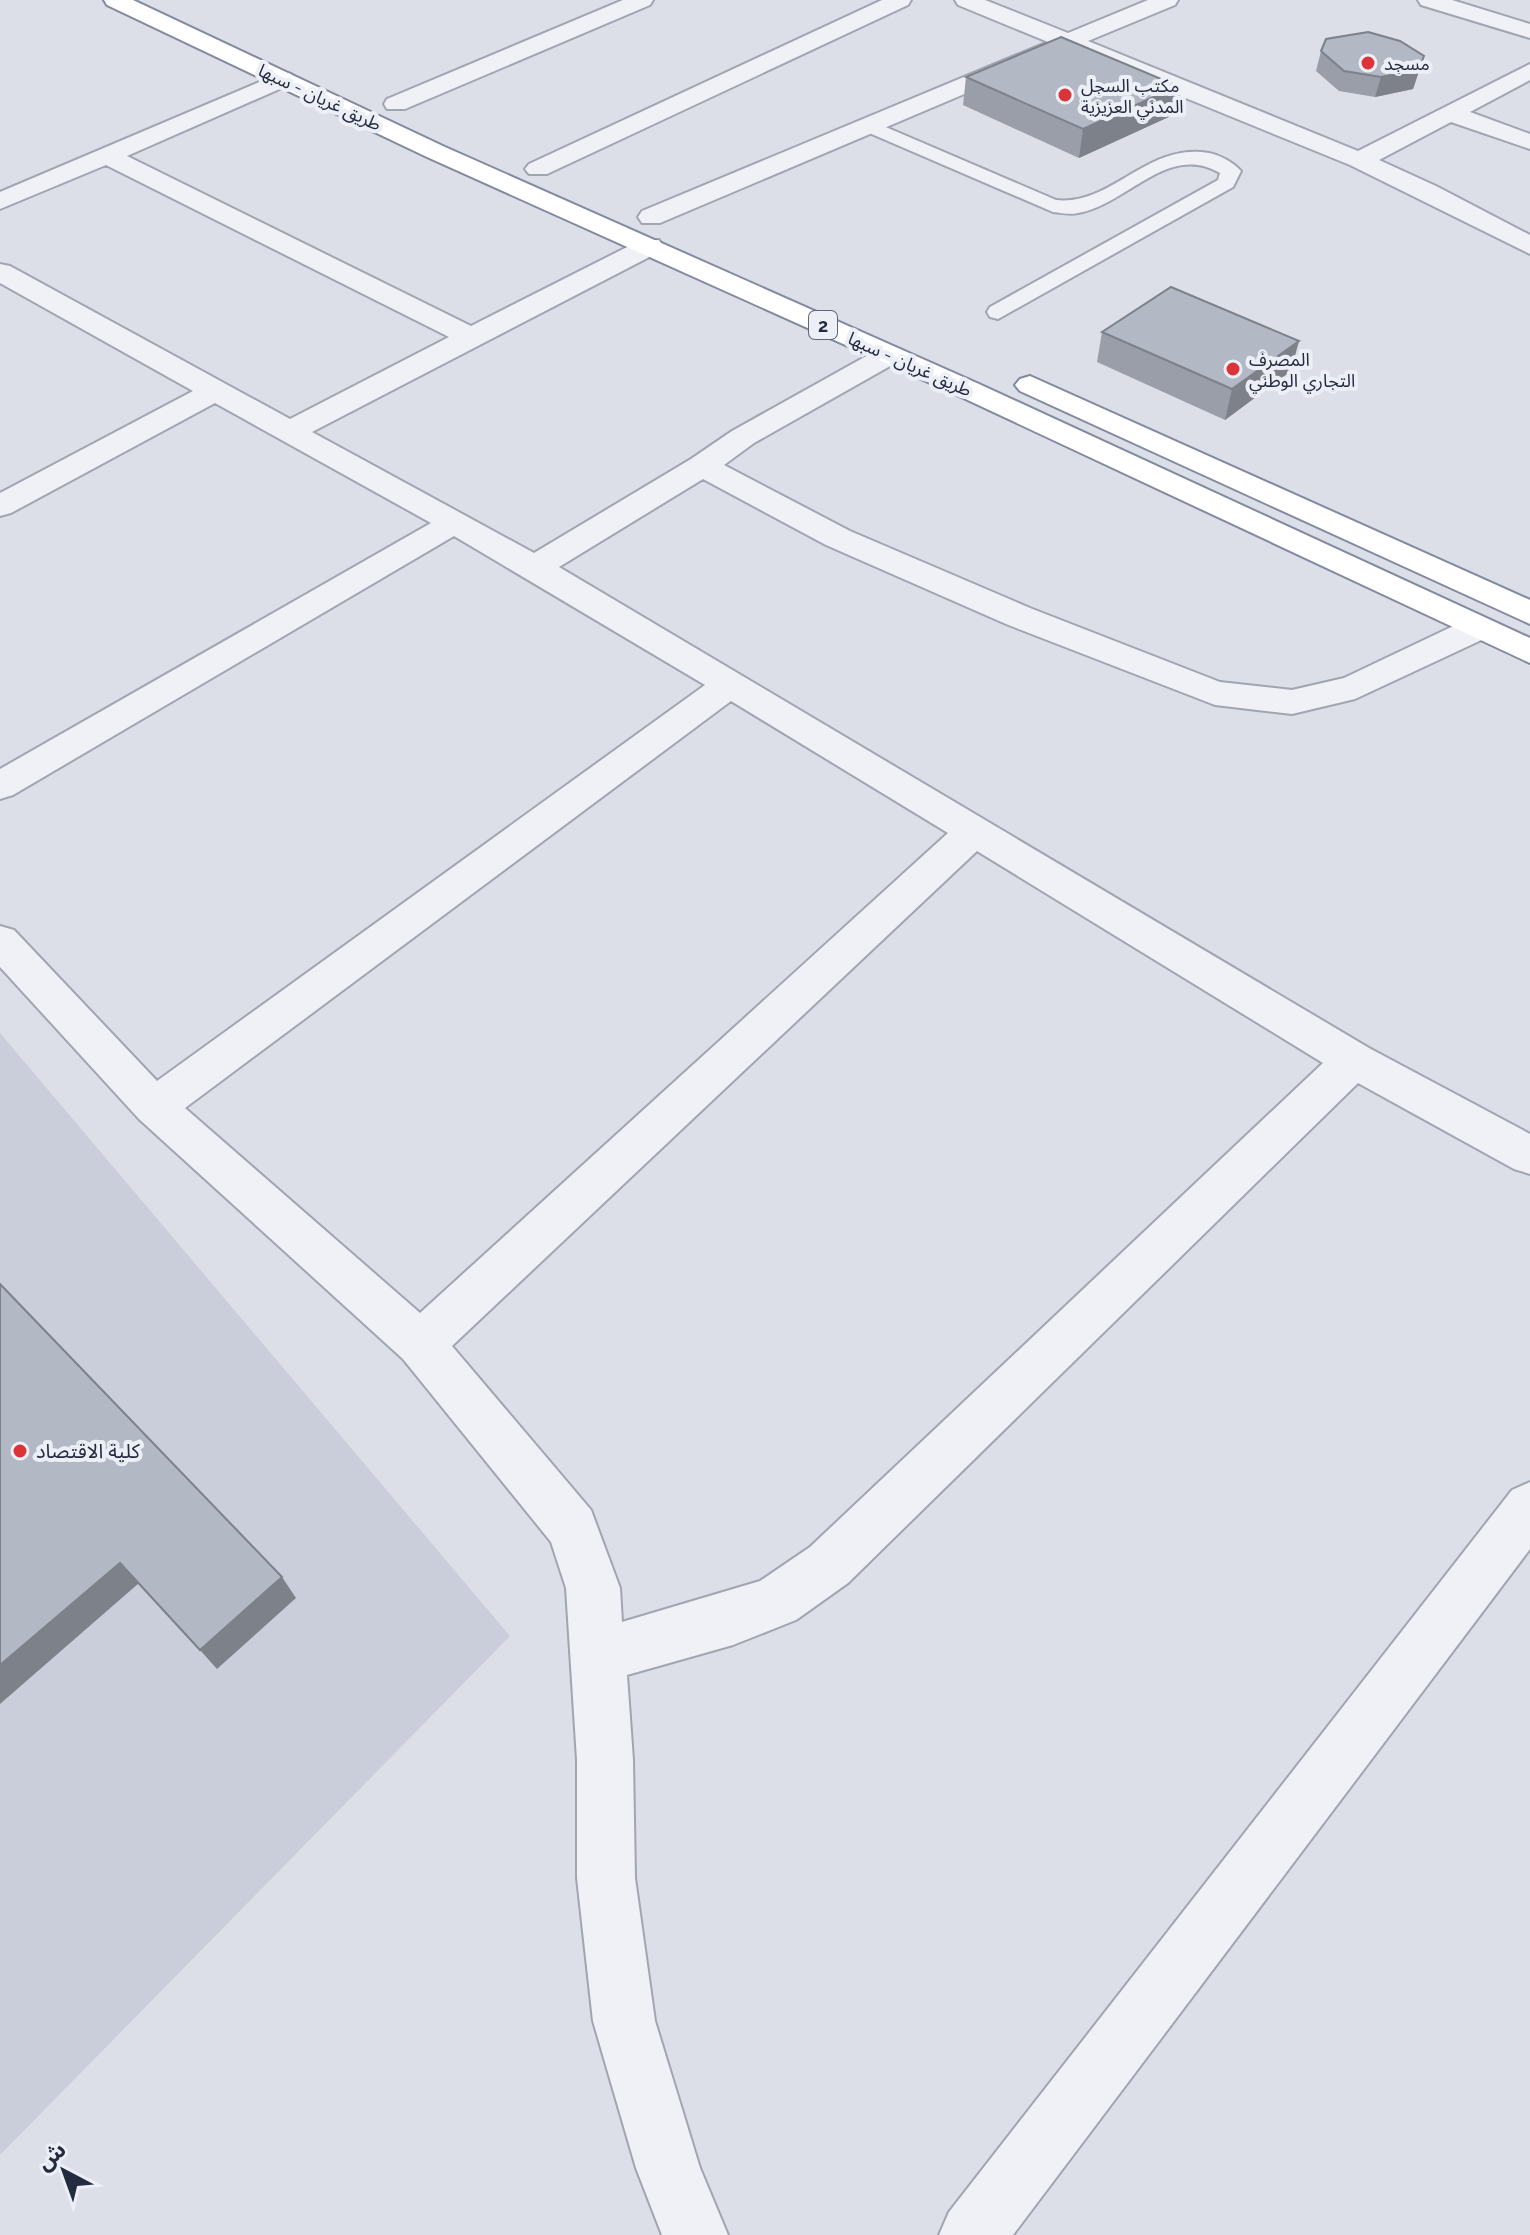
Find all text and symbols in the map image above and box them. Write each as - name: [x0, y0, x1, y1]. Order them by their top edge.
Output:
- place label: مسجد: [1384, 53, 1430, 74]
- marker: مسجد: [1359, 54, 1377, 72]
- street label: طريق غريان - سبها: [255, 59, 385, 136]
- place label: مكتب السجل المدني العزيزية: [1081, 75, 1184, 120]
- marker: مكتب السجل المدني العزيزية: [1056, 86, 1074, 104]
- road number: 2: [809, 311, 837, 339]
- street label: طريق غريان - سبها: [844, 327, 975, 402]
- place label: المصرف التجاري الوطني: [1249, 349, 1355, 394]
- marker: المصرف التجاري الوطني: [1224, 360, 1242, 378]
- place label: كلية الاقتصاد: [36, 1439, 140, 1463]
- marker: كلية الاقتصاد: [11, 1442, 29, 1460]
- north arrow: [24, 2131, 104, 2211]
- text: ش: [31, 2136, 71, 2176]

